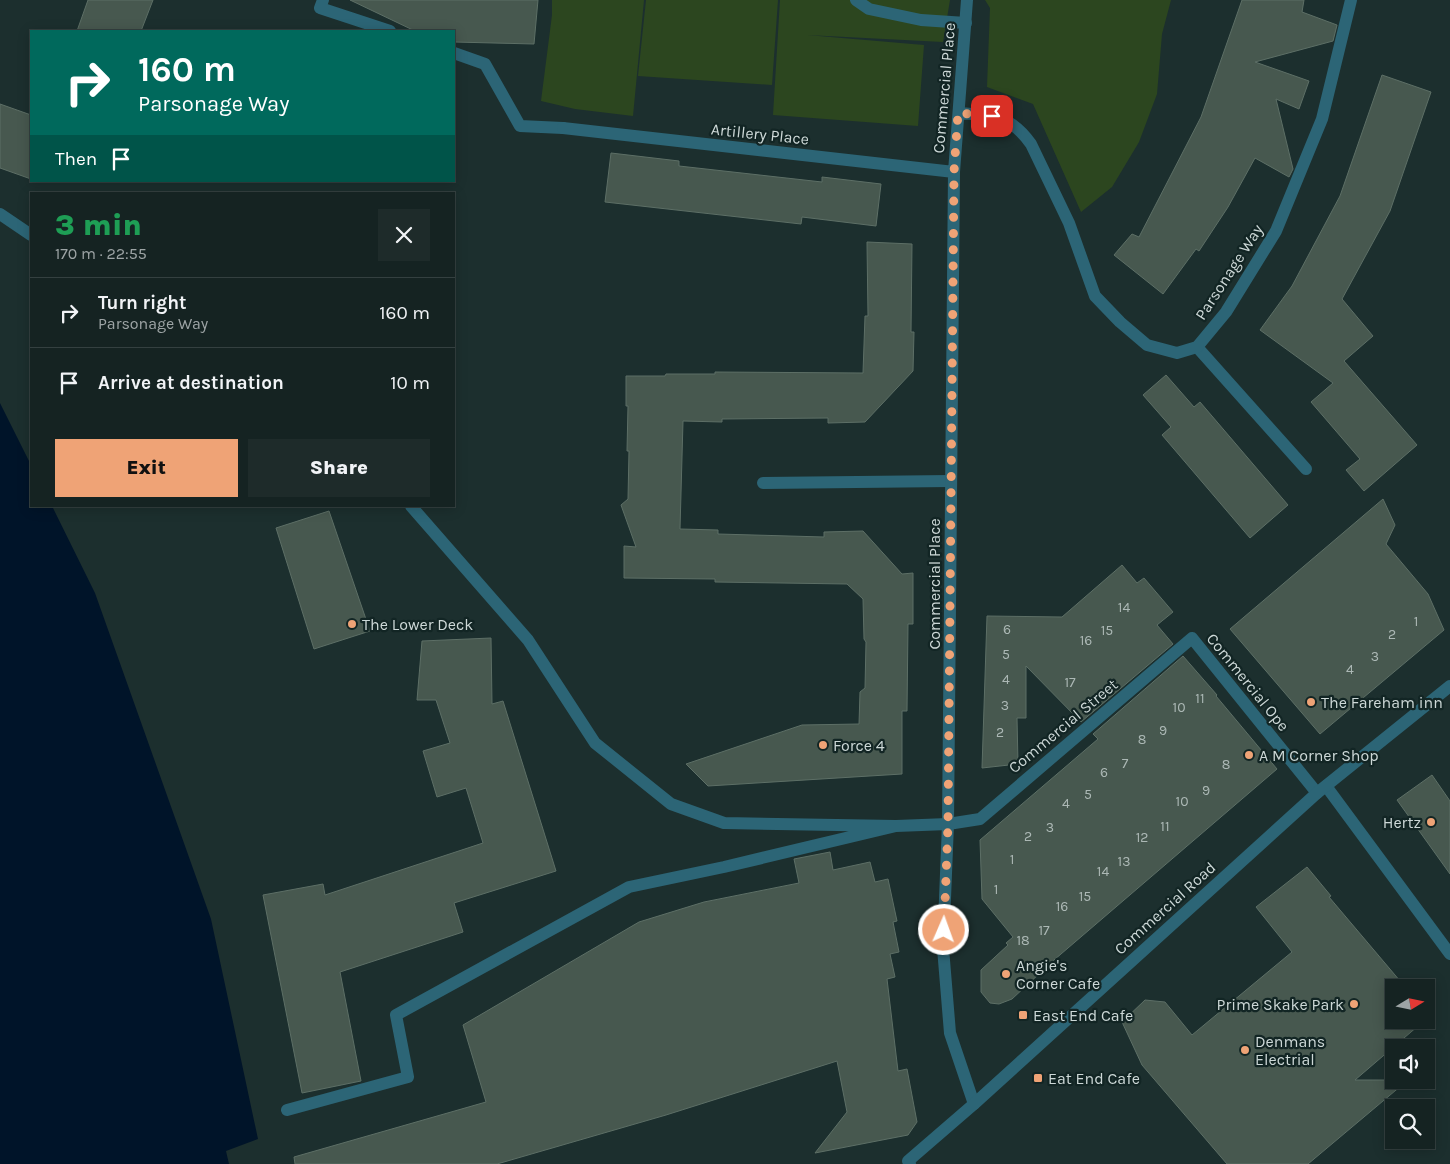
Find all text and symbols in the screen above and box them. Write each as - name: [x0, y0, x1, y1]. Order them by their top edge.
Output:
- street label: Commercial Place: [929, 22, 959, 154]
- text: 160 m: [138, 49, 236, 90]
- icon: right: [55, 50, 120, 115]
- text: Parsonage Way: [138, 91, 289, 117]
- pin: [971, 95, 1013, 137]
- icon: arrive: [978, 102, 1006, 130]
- street label: Artillery Place: [710, 119, 810, 149]
- icon: arrive: [107, 145, 135, 173]
- text: Then: [55, 148, 97, 170]
- text: 3 min: [55, 207, 142, 243]
- button: close: [378, 209, 430, 261]
- street label: Parsonage Way: [1191, 220, 1267, 323]
- text: 170 m · 22:55: [55, 244, 147, 263]
- text: Turn right: [98, 292, 187, 314]
- icon: right: [55, 299, 83, 327]
- text: 160 m: [379, 302, 430, 324]
- text: Parsonage Way: [98, 314, 208, 333]
- icon: arrive: [55, 369, 83, 397]
- text: Arrive at destination: [98, 372, 284, 394]
- text: 10 m: [390, 372, 430, 394]
- button: Exit: [55, 439, 238, 497]
- button: Share: [248, 439, 430, 497]
- street label: Commercial Place: [925, 518, 944, 650]
- house number: 14: [1118, 599, 1130, 616]
- house number: 1: [1414, 613, 1418, 630]
- place label: The Lower Deck: [362, 615, 473, 634]
- marker: The Lower Deck: [346, 618, 358, 630]
- house number: 6: [1003, 621, 1011, 638]
- house number: 15: [1101, 622, 1113, 639]
- house number: 2: [1388, 626, 1396, 643]
- street label: Commercial Ope: [1203, 629, 1293, 735]
- house number: 16: [1080, 632, 1092, 649]
- house number: 5: [1002, 646, 1010, 663]
- house number: 3: [1371, 648, 1379, 665]
- house number: 4: [1346, 661, 1354, 678]
- house number: 4: [1002, 671, 1010, 688]
- house number: 17: [1064, 674, 1076, 691]
- street label: Commercial Street: [1005, 675, 1121, 777]
- house number: 11: [1195, 690, 1205, 707]
- place label: The Fareham inn: [1321, 693, 1443, 712]
- marker: The Fareham inn: [1305, 696, 1317, 708]
- house number: 3: [1001, 697, 1009, 714]
- house number: 10: [1173, 699, 1185, 716]
- house number: 9: [1159, 722, 1167, 739]
- house number: 2: [996, 724, 1004, 741]
- house number: 8: [1138, 731, 1146, 748]
- place label: Force 4: [833, 736, 885, 755]
- marker: Force 4: [817, 739, 829, 751]
- place label: A M Corner Shop: [1259, 746, 1379, 765]
- marker: A M Corner Shop: [1243, 749, 1255, 761]
- house number: 7: [1122, 755, 1129, 772]
- house number: 8: [1222, 756, 1230, 773]
- house number: 6: [1100, 764, 1108, 781]
- house number: 9: [1202, 782, 1210, 799]
- house number: 5: [1084, 786, 1092, 803]
- house number: 10: [1176, 793, 1188, 810]
- house number: 4: [1062, 795, 1070, 812]
- place label: Hertz: [1383, 813, 1421, 832]
- marker: Hertz: [1425, 816, 1437, 828]
- house number: 11: [1160, 818, 1170, 835]
- house number: 3: [1046, 819, 1054, 836]
- house number: 2: [1024, 828, 1032, 845]
- house number: 12: [1136, 829, 1148, 846]
- house number: 1: [1010, 851, 1014, 868]
- house number: 13: [1118, 853, 1130, 870]
- street label: Commercial Road: [1111, 858, 1219, 958]
- house number: 14: [1097, 863, 1109, 880]
- house number: 1: [994, 881, 998, 898]
- house number: 15: [1079, 888, 1091, 905]
- house number: 16: [1056, 898, 1068, 915]
- position arrow: [917, 903, 969, 955]
- house number: 17: [1038, 922, 1050, 939]
- house number: 18: [1016, 932, 1030, 949]
- place label: Angie's Corner Cafe: [1016, 956, 1100, 993]
- marker: Angie's Corner Cafe: [1000, 968, 1012, 980]
- north arrow: [1385, 979, 1435, 1029]
- map controls: [1385, 979, 1435, 1149]
- place label: Prime Skake Park: [1217, 995, 1344, 1014]
- marker: Prime Skake Park: [1348, 998, 1360, 1010]
- place label: East End Cafe: [1033, 1006, 1133, 1025]
- marker: East End Cafe: [1017, 1009, 1029, 1021]
- place label: Denmans Electrial: [1255, 1032, 1325, 1069]
- button: sound: [1385, 1039, 1435, 1089]
- marker: Denmans Electrial: [1239, 1044, 1251, 1056]
- place label: Eat End Cafe: [1048, 1069, 1140, 1088]
- marker: Eat End Cafe: [1032, 1072, 1044, 1084]
- button: search: [1385, 1099, 1435, 1149]

